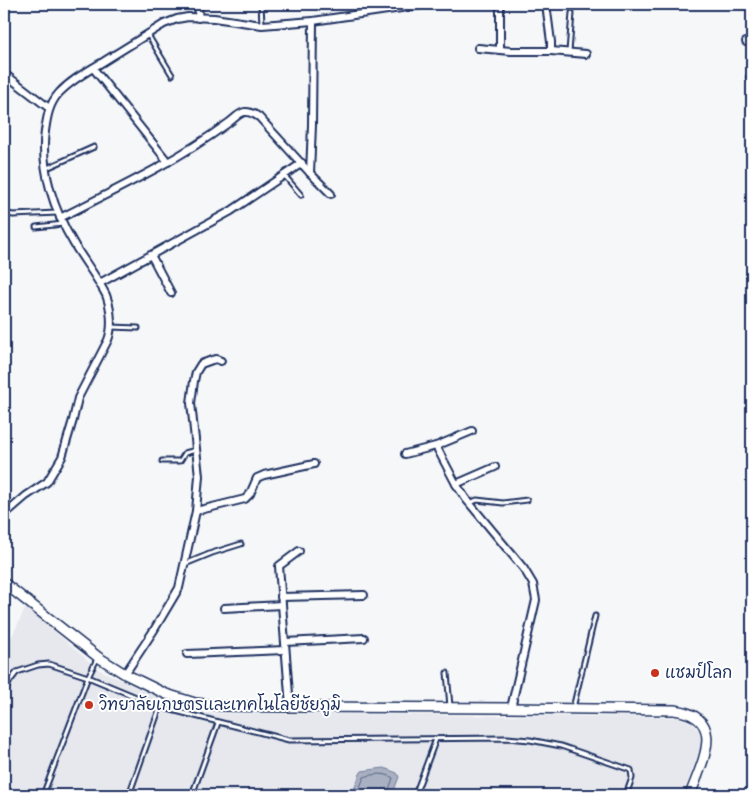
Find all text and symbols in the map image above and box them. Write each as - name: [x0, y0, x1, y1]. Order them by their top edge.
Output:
- place label: แชมป์โลก: [665, 661, 732, 684]
- marker: แชมป์โลก: [649, 667, 661, 679]
- place label: วิทยาลัยเกษตรและเทคโนโลยีชัยภูมิ: [99, 693, 341, 717]
- marker: วิทยาลัยเกษตรและเทคโนโลยีชัยภูมิ: [83, 699, 95, 711]

